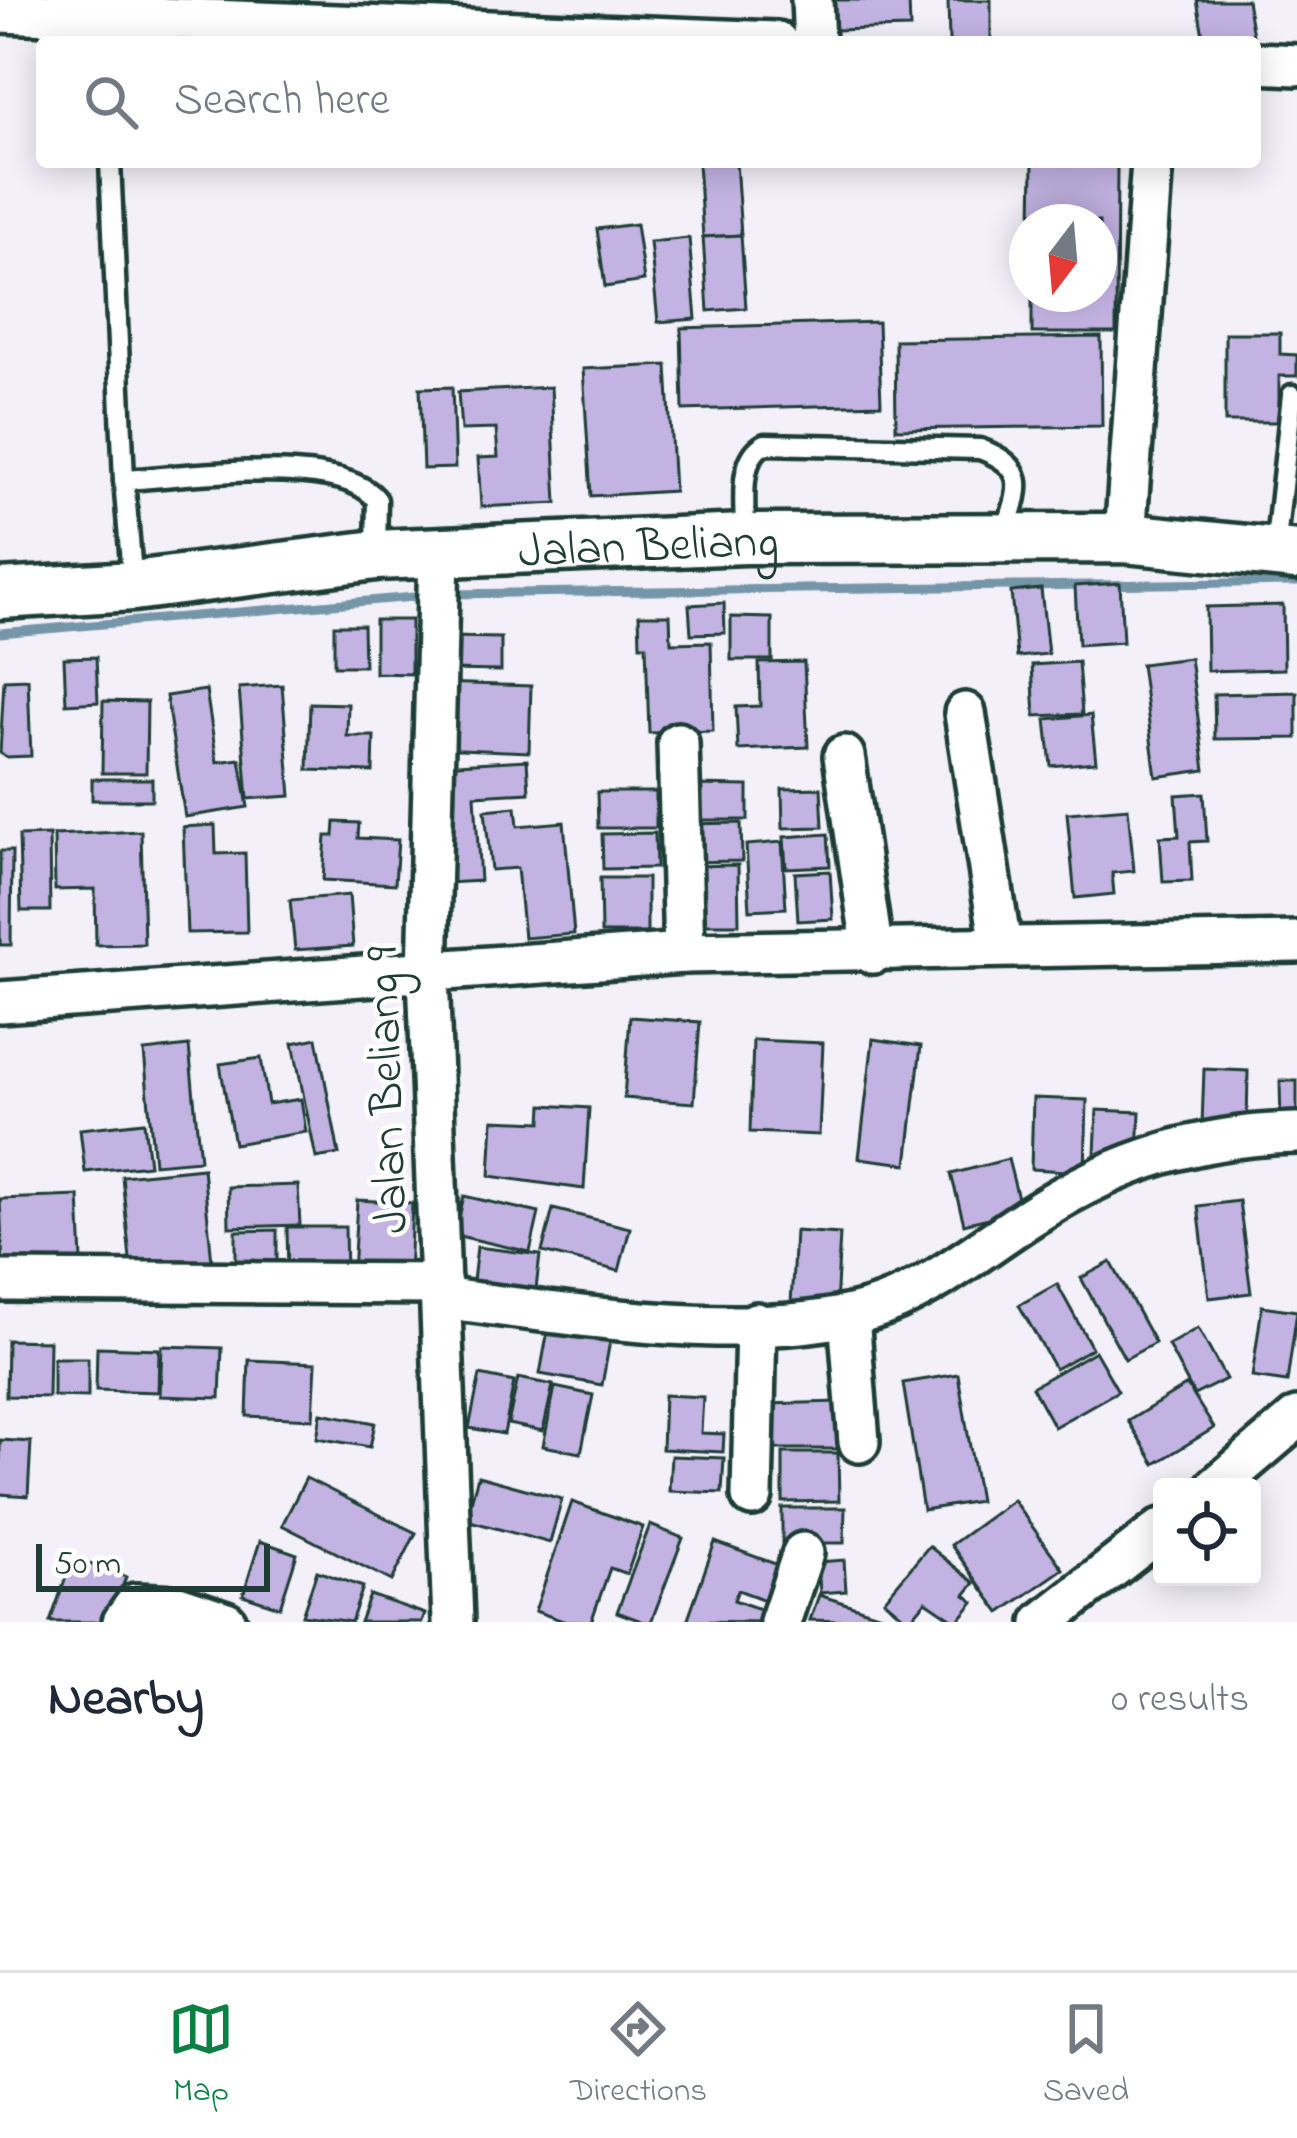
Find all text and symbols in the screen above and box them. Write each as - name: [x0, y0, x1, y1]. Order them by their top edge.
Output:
- search box: [36, 36, 1261, 168]
- icon: search: [78, 69, 144, 135]
- text: Search here: [174, 69, 390, 135]
- north arrow: [1009, 204, 1117, 312]
- street label: Jalan Beliang: [517, 509, 779, 589]
- street label: Jalan Beliang 9: [349, 945, 430, 1235]
- map controls: [1153, 1478, 1261, 1586]
- button: locate: [1153, 1478, 1261, 1586]
- scale bar: [36, 1538, 270, 1591]
- text: 50 m: [54, 1541, 121, 1589]
- text: Nearby: [48, 1663, 204, 1738]
- text: 0 results: [1111, 1672, 1249, 1729]
- tab: Map: [168, 1996, 234, 2116]
- tab: Directions: [570, 1996, 707, 2116]
- tab: Saved: [1043, 1996, 1129, 2116]

